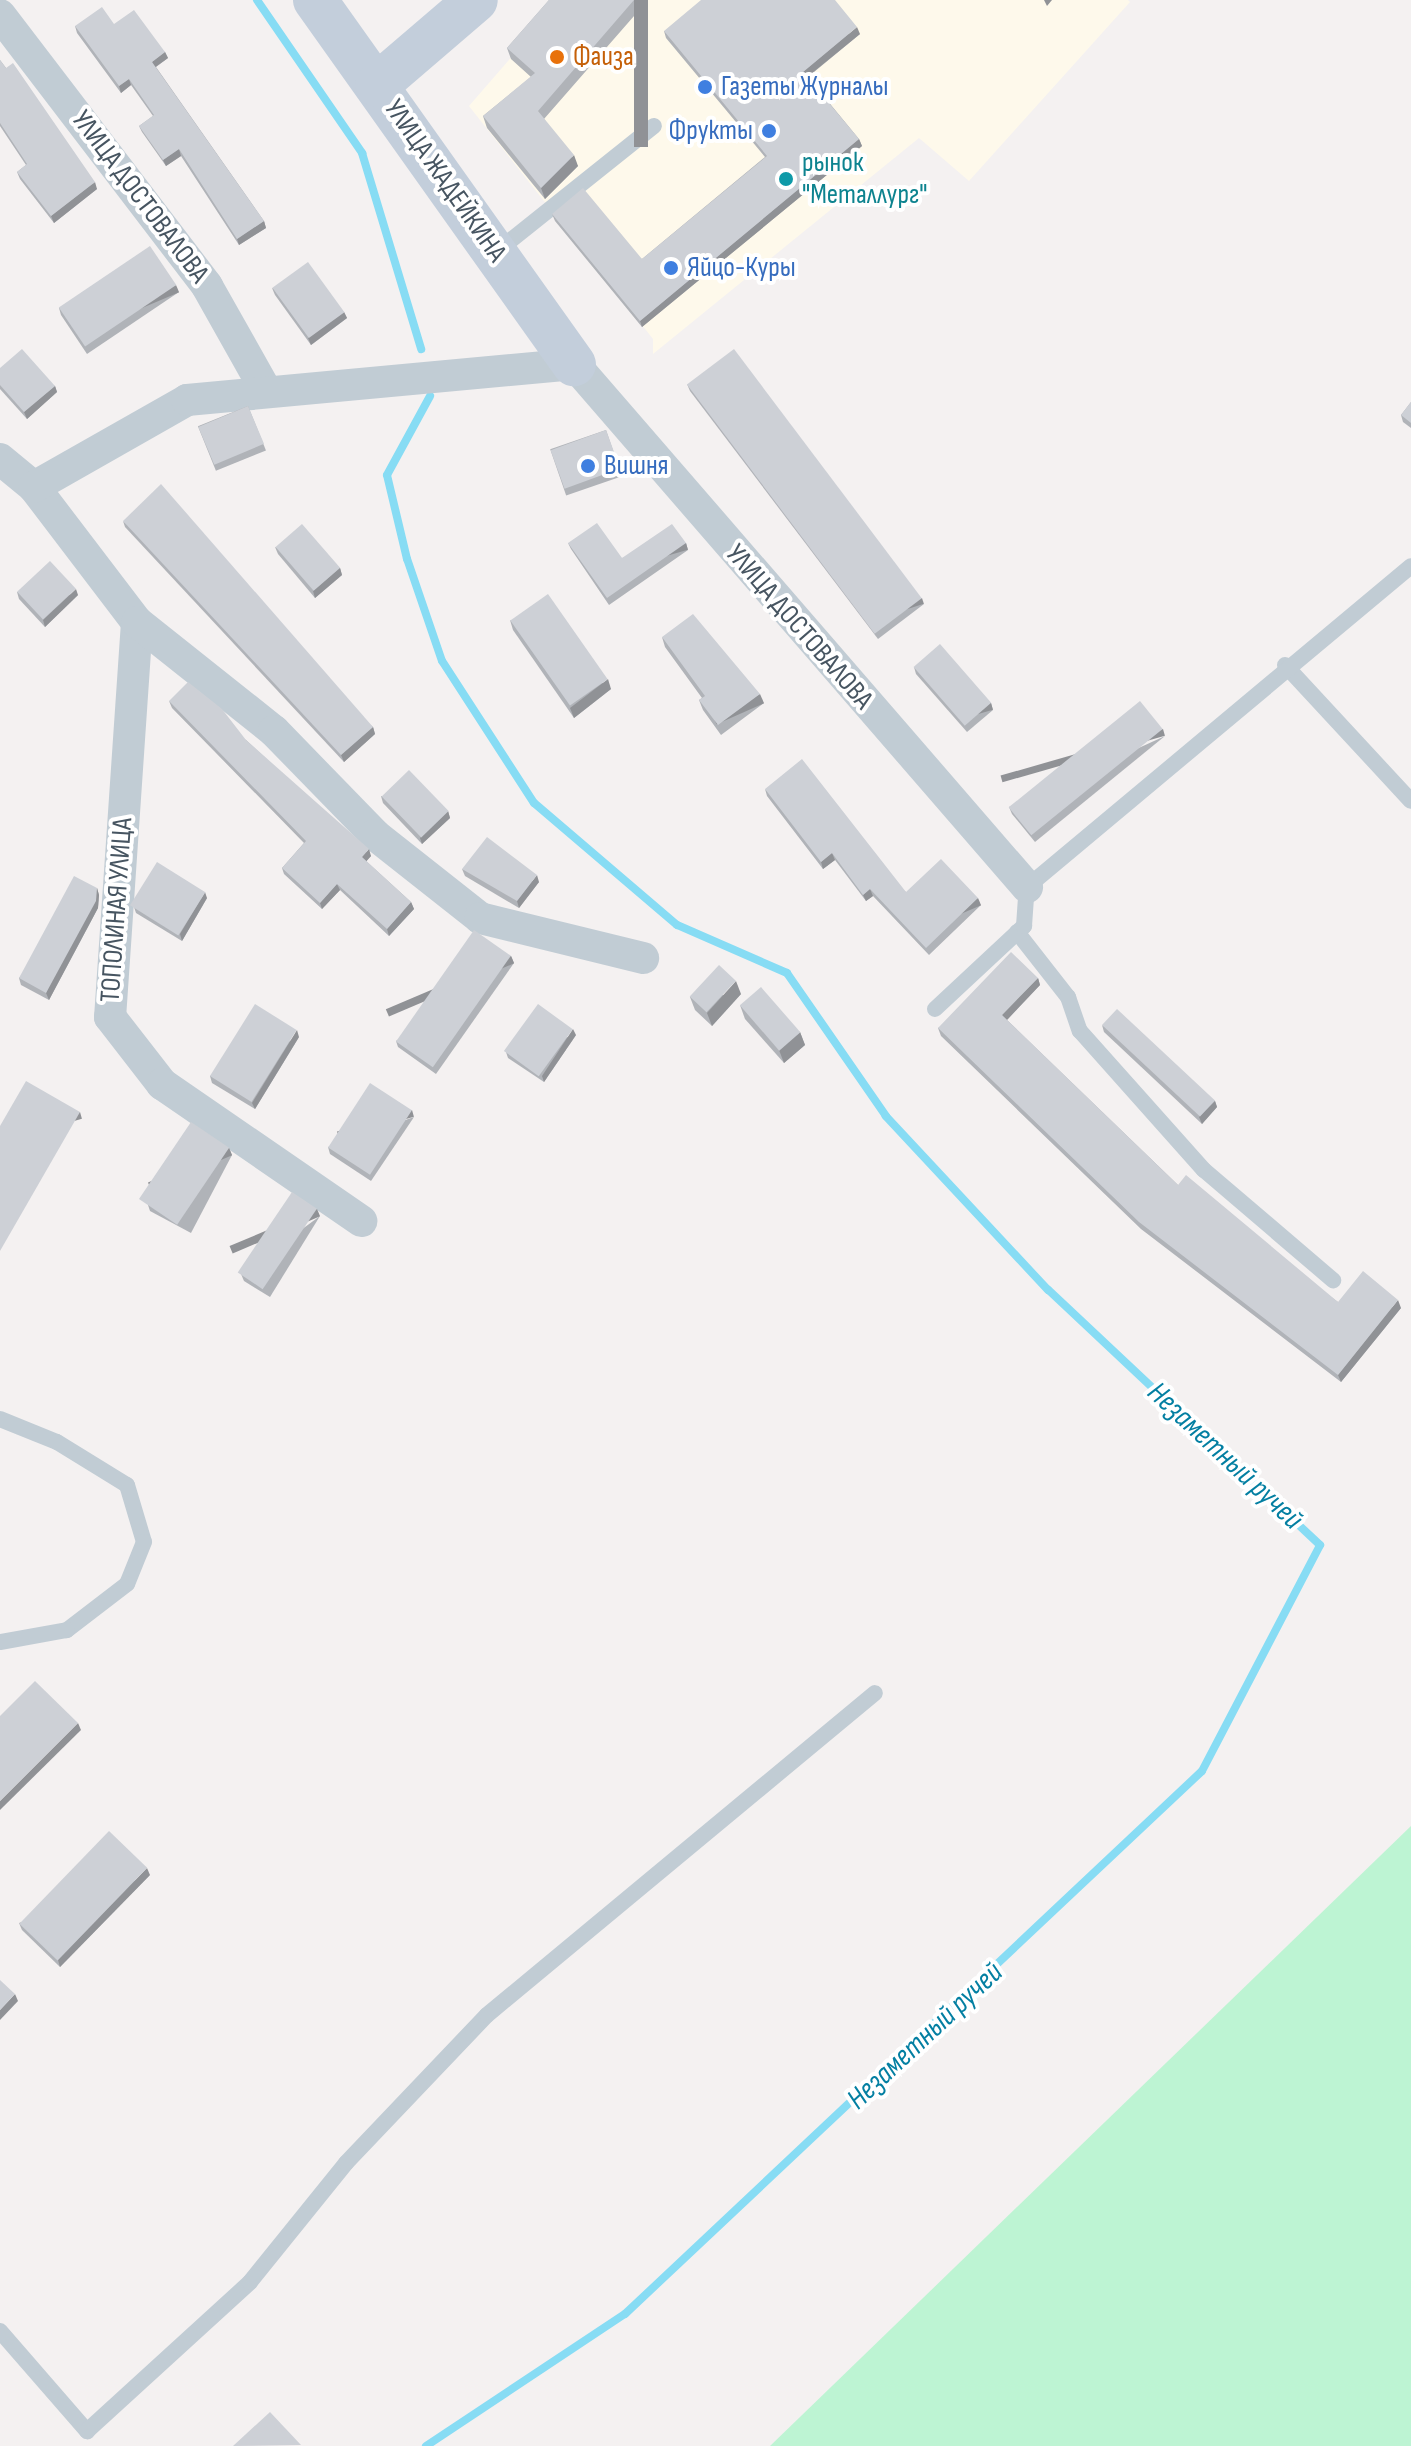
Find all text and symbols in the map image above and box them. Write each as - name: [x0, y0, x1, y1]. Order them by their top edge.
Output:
- place label: Фаиза: [573, 40, 634, 74]
- marker: Фаиза: [548, 48, 566, 66]
- place label: Газеты Журналы: [721, 70, 888, 104]
- marker: Газеты Журналы: [696, 78, 714, 96]
- street label: УЛИЦА ЖАДЕЙКИНА: [377, 93, 513, 269]
- street label: УЛИЦА ДОСТОВАЛОВА: [64, 104, 216, 290]
- place label: Фрукты: [669, 114, 753, 148]
- marker: Фрукты: [760, 122, 778, 140]
- place label: рынок "Металлург": [802, 146, 927, 212]
- marker: рынок "Металлург": [777, 170, 795, 188]
- place label: Яйцо-Куры: [687, 251, 796, 285]
- marker: Яйцо-Куры: [662, 259, 680, 277]
- place label: Вишня: [604, 449, 669, 483]
- marker: Вишня: [579, 457, 597, 475]
- street label: УЛИЦА ДОСТОВАЛОВА: [718, 538, 880, 716]
- street label: ТОПОЛИНАЯ УЛИЦА: [94, 817, 140, 1003]
- water label: Незаметный ручей: [1140, 1375, 1310, 1537]
- water label: Незаметный ручей: [840, 1955, 1010, 2117]

